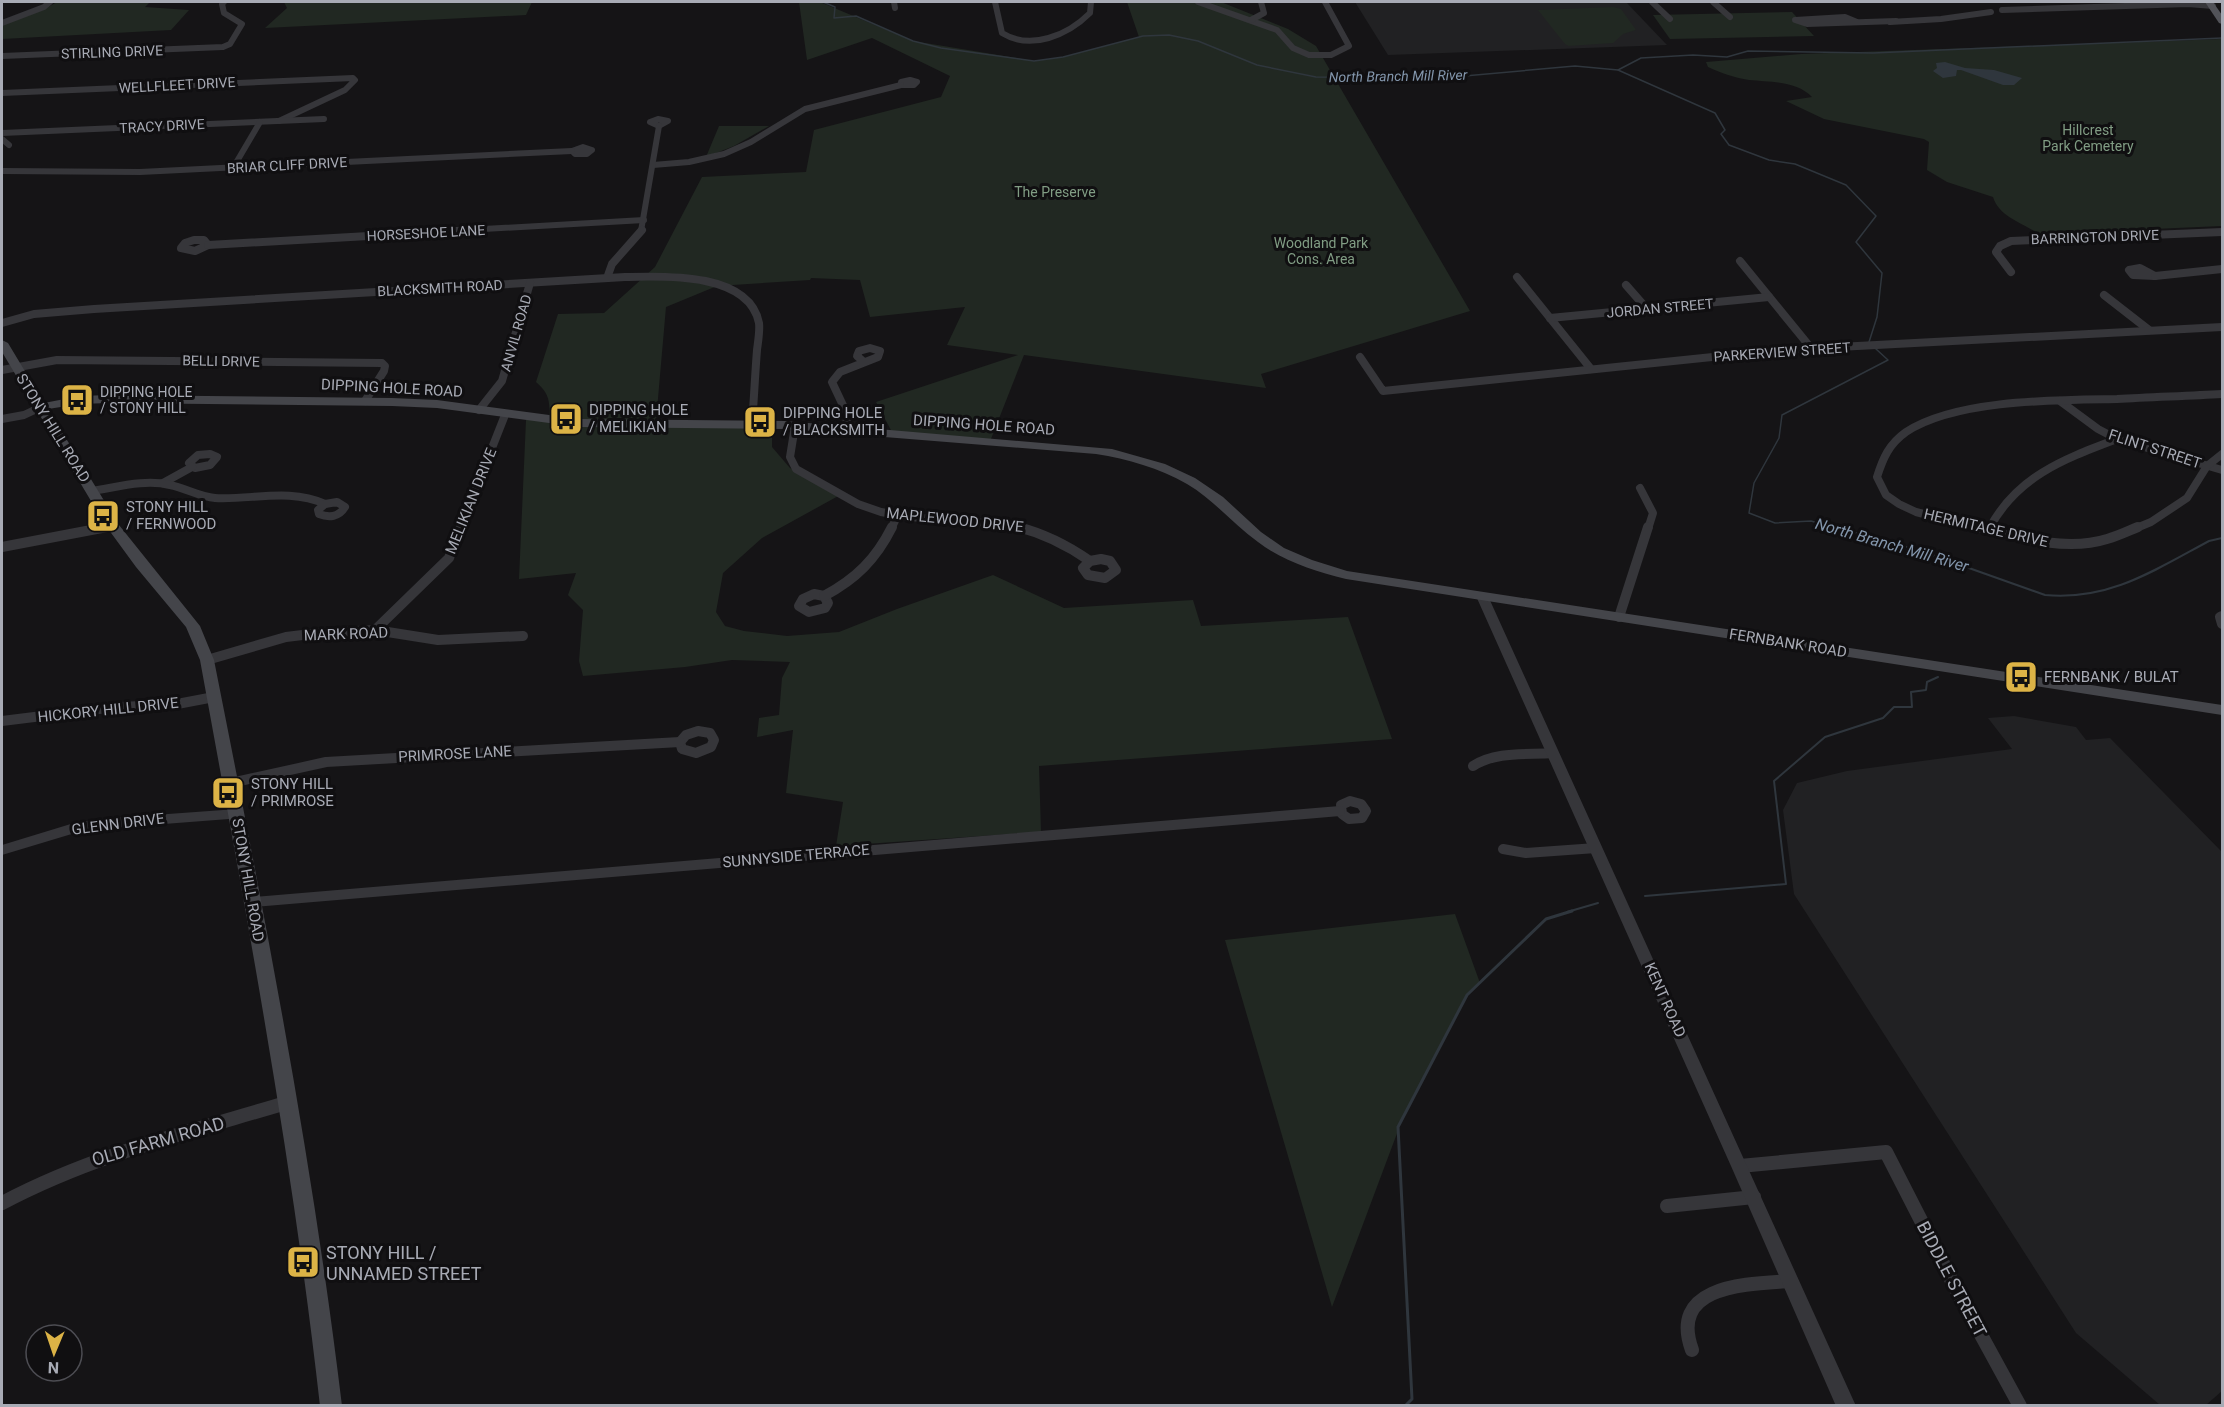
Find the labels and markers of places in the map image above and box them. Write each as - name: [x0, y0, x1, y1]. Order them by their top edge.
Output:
- bus stop icon: DIPPING HOLE / STONY HILL: [59, 382, 95, 418]
- place label: DIPPING HOLE / STONY HILL: [100, 384, 193, 416]
- bus stop icon: DIPPING HOLE / MELIKIAN: [548, 401, 584, 437]
- place label: DIPPING HOLE / MELIKIAN: [589, 401, 689, 436]
- bus stop icon: DIPPING HOLE / BLACKSMITH: [742, 404, 778, 440]
- place label: DIPPING HOLE / BLACKSMITH: [783, 404, 885, 439]
- bus stop icon: STONY HILL / FERNWOOD: [85, 498, 121, 534]
- place label: STONY HILL / FERNWOOD: [126, 498, 216, 533]
- bus stop icon: FERNBANK / BULAT: [2003, 659, 2039, 695]
- place label: FERNBANK / BULAT: [2044, 668, 2179, 686]
- bus stop icon: STONY HILL / PRIMROSE: [210, 775, 246, 811]
- place label: STONY HILL / PRIMROSE: [251, 775, 334, 810]
- place label: STONY HILL / UNNAMED STREET: [326, 1242, 482, 1284]
- bus stop icon: STONY HILL / UNNAMED STREET: [285, 1244, 321, 1280]

